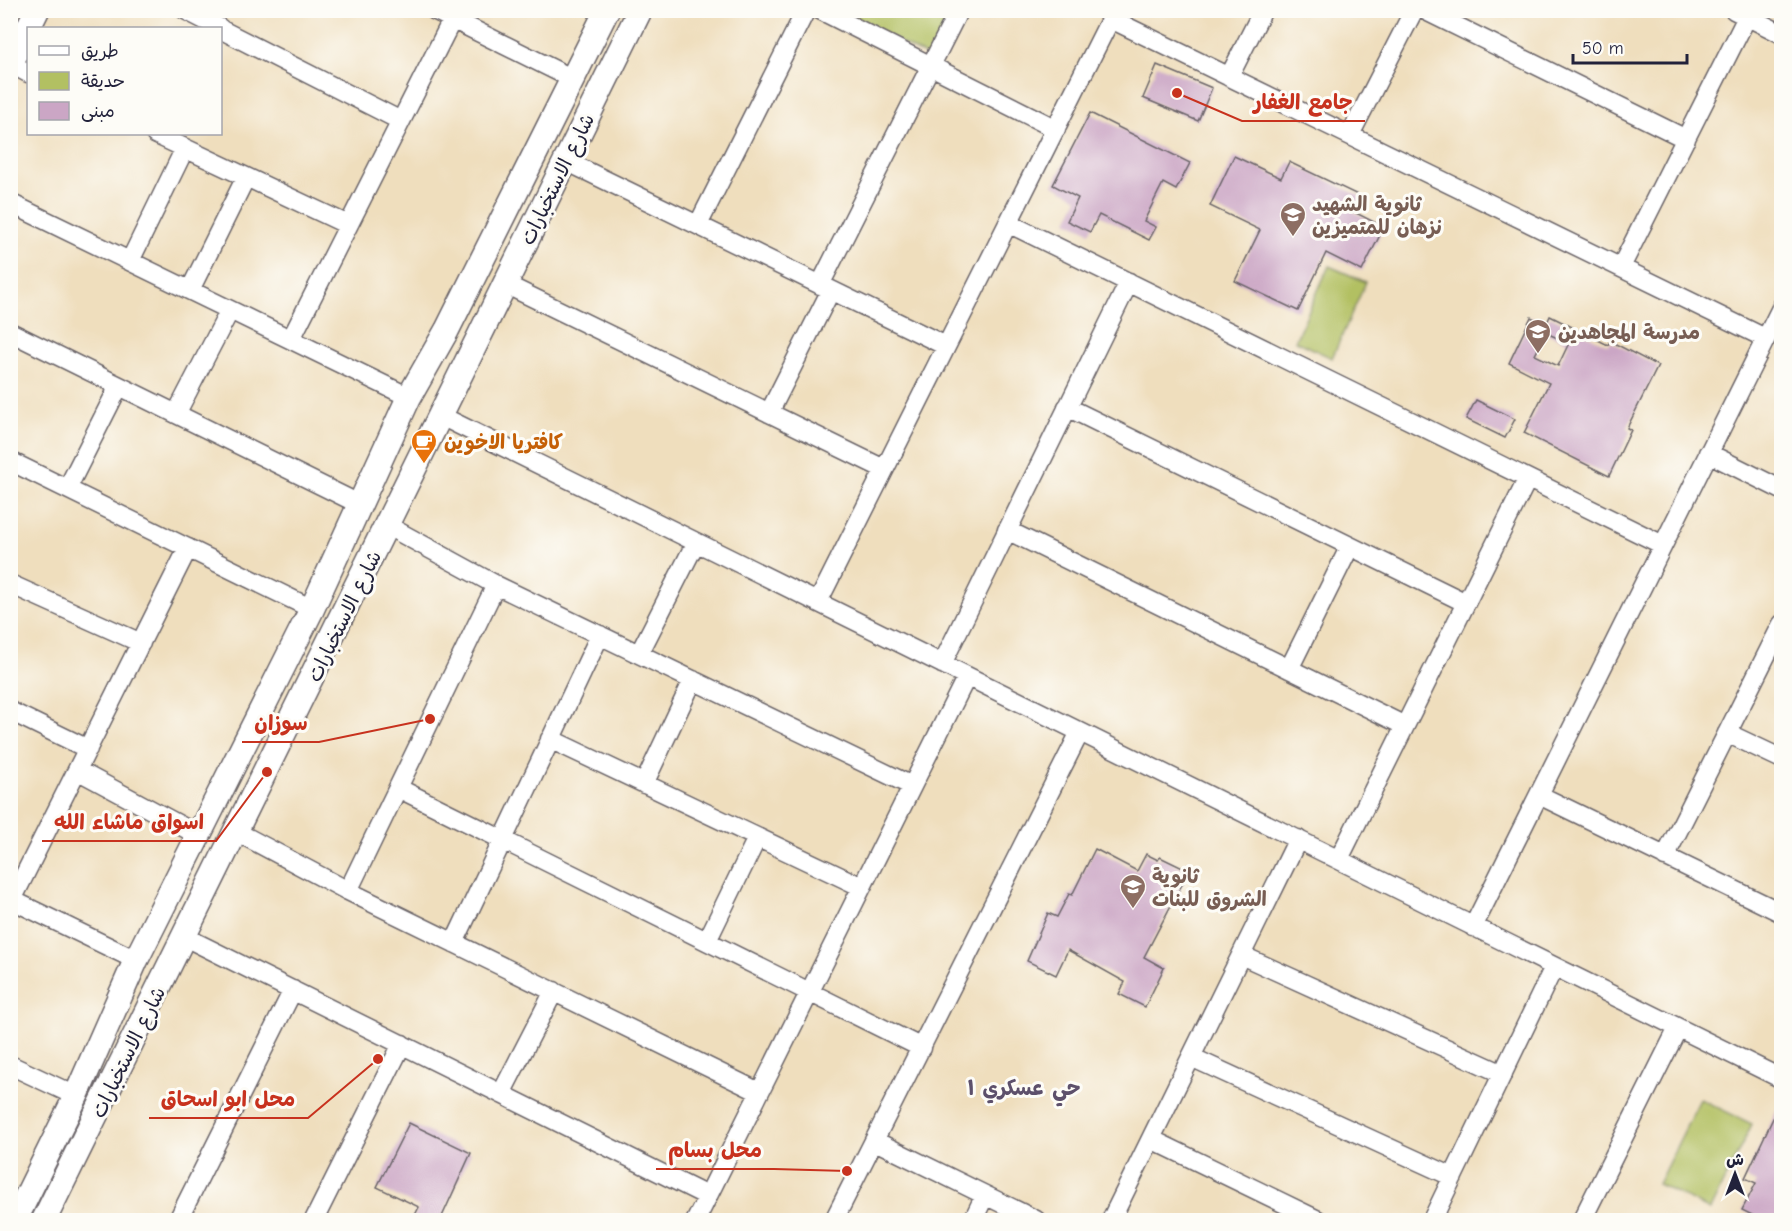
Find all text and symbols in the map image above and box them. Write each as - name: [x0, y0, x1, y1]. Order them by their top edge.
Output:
- legend: [27, 27, 222, 135]
- scale bar: [1573, 27, 1687, 65]
- text: 50 m: [1582, 38, 1624, 59]
- text: طريق: [81, 41, 119, 62]
- text: حديقة: [81, 71, 125, 92]
- callout: جامع الغفار: [1242, 82, 1365, 121]
- text: جامع الغفار: [1251, 90, 1353, 117]
- text: مبنى: [81, 101, 115, 122]
- street label: شارع الاستخبارات: [516, 110, 601, 249]
- place label: ثانوية الشهيد نزهان للمتميزين: [1312, 193, 1442, 239]
- school or university icon: ثانوية الشهيد نزهان للمتميزين: [1278, 200, 1308, 238]
- school or university icon: مدرسة المجاهدين: [1523, 317, 1553, 355]
- place label: مدرسة المجاهدين: [1558, 321, 1700, 344]
- cafe icon: كافتريا الاخوين: [409, 427, 439, 465]
- place label: كافتريا الاخوين: [444, 431, 563, 455]
- street label: شارع الاستخبارات: [303, 547, 388, 686]
- callout: سوزان: [242, 703, 319, 742]
- text: سوزان: [254, 711, 308, 736]
- callout: اسواق ماشاء الله: [42, 802, 216, 841]
- text: اسواق ماشاء الله: [54, 810, 204, 835]
- place label: ثانوية الشروق للبنات: [1152, 865, 1267, 912]
- school or university icon: ثانوية الشروق للبنات: [1118, 872, 1148, 910]
- street label: شارع الاستخبارات: [87, 983, 172, 1122]
- district label: حي عسكري ١: [967, 1076, 1081, 1107]
- callout: محل ابو اسحاق: [149, 1079, 308, 1118]
- text: محل ابو اسحاق: [161, 1087, 295, 1112]
- callout: محل بسام: [656, 1130, 774, 1169]
- text: محل بسام: [668, 1138, 762, 1166]
- north arrow: [1705, 1144, 1765, 1204]
- text: ش: [1726, 1151, 1744, 1169]

